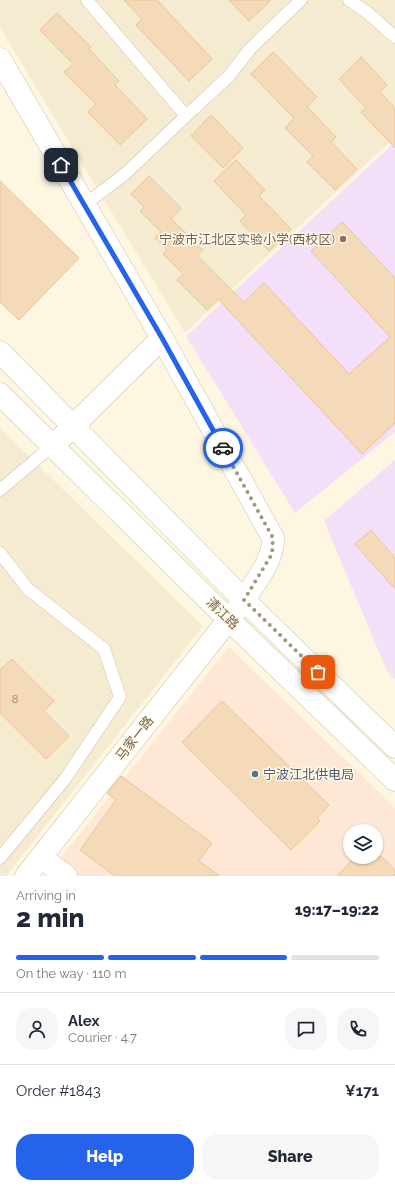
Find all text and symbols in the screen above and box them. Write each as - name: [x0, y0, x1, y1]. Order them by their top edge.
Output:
- pin: [44, 148, 78, 182]
- icon: home: [50, 154, 72, 176]
- place label: 宁波市江北区实验小学(西校区): [159, 232, 335, 247]
- marker: 宁波市江北区实验小学(西校区): [338, 234, 348, 244]
- courier: [203, 428, 243, 468]
- icon: car: [212, 437, 234, 459]
- street label: 清江路: [203, 594, 242, 632]
- pin: [301, 655, 335, 689]
- icon: bag: [307, 661, 329, 683]
- house number: 8: [12, 693, 18, 706]
- street label: 马家一路: [112, 713, 156, 763]
- place label: 宁波江北供电局: [263, 767, 354, 782]
- marker: 宁波江北供电局: [250, 769, 260, 779]
- map controls: [343, 824, 383, 864]
- button: layers: [343, 824, 383, 864]
- text: Arriving in: [16, 888, 76, 903]
- text: 19:17–19:22: [295, 901, 379, 919]
- text: 2 min: [16, 903, 84, 933]
- text: On the way · 110 m: [16, 966, 127, 981]
- button: person: [16, 1008, 58, 1050]
- button: chat: [285, 1008, 327, 1050]
- button: phone: [337, 1008, 379, 1050]
- text: Alex: [68, 1012, 99, 1030]
- text: Courier · 4.7: [68, 1030, 137, 1045]
- text: Order #1843: [16, 1082, 101, 1100]
- text: ¥171: [345, 1082, 379, 1100]
- button: Help: [16, 1134, 194, 1180]
- button: Share: [202, 1134, 379, 1180]

